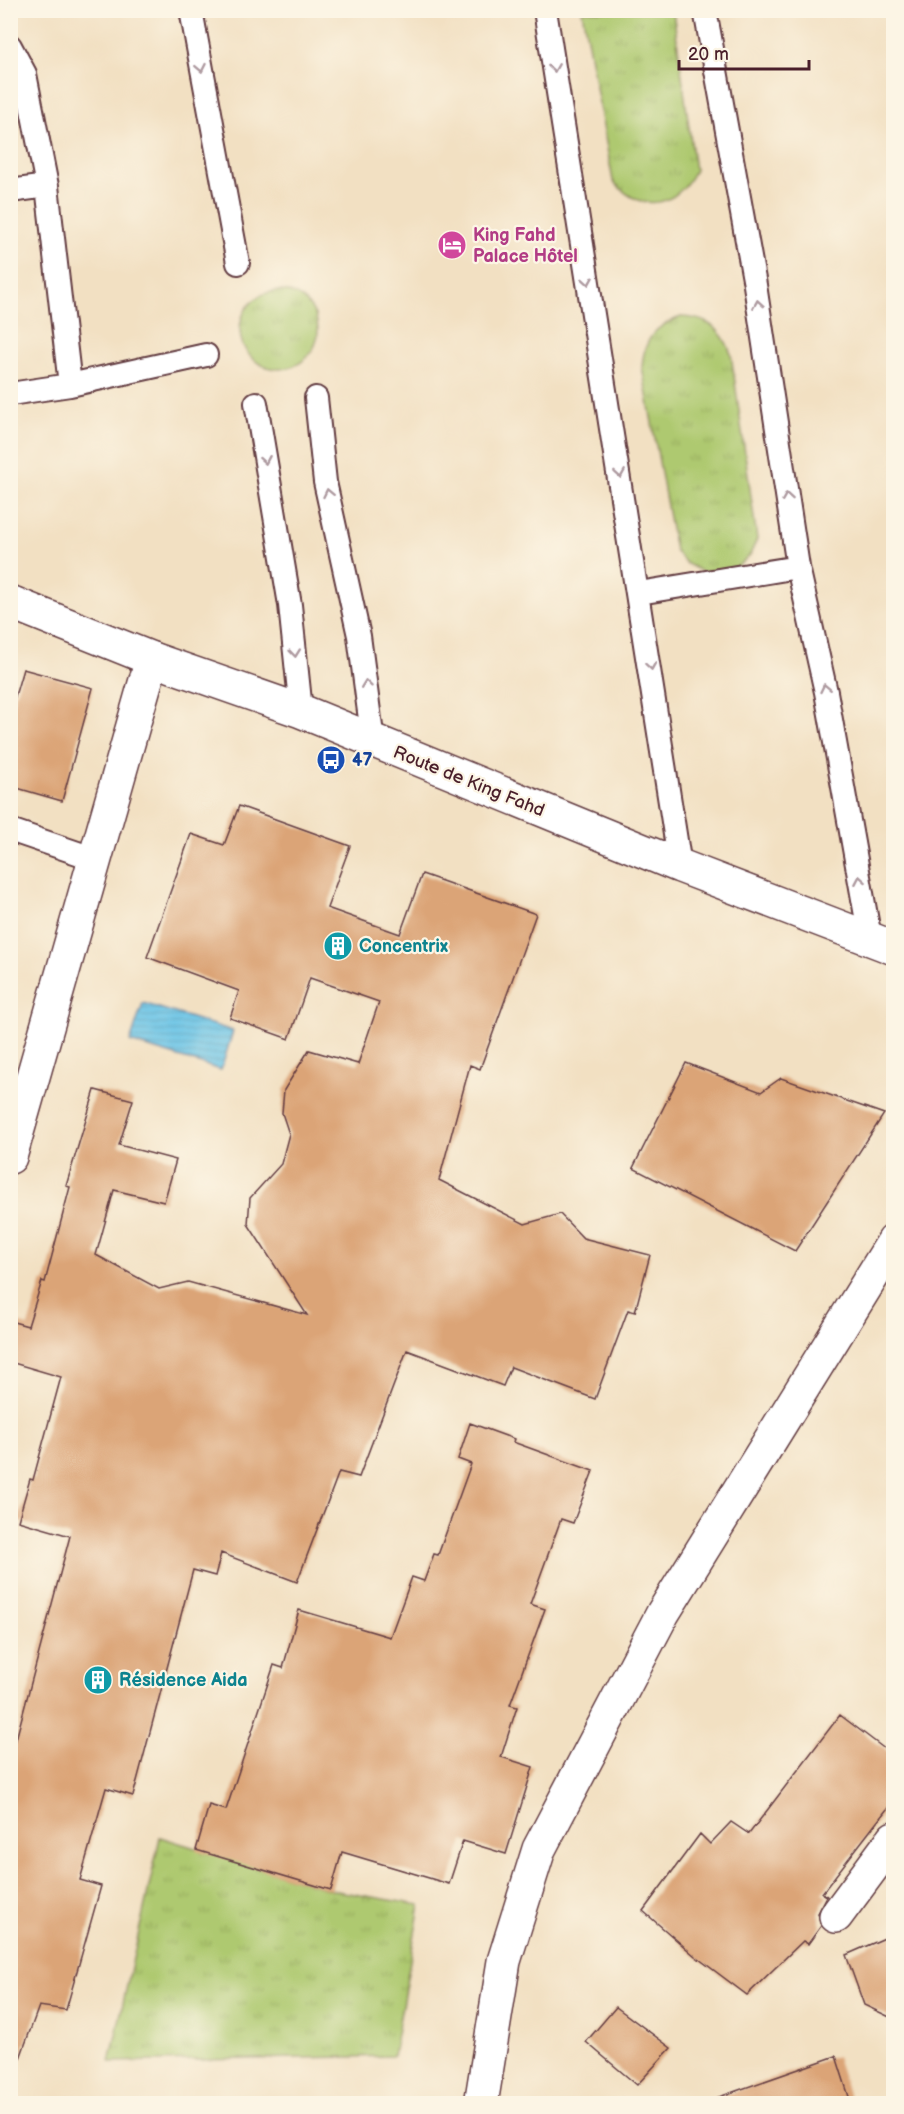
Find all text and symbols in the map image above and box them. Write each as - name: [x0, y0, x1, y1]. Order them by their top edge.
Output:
- scale bar: [679, 33, 810, 71]
- text: 20 m: [688, 44, 729, 65]
- one-way arrow: [194, 63, 207, 73]
- one-way arrow: [547, 63, 560, 73]
- place label: King Fahd Palace Hôtel: [473, 225, 578, 267]
- hotel icon: King Fahd Palace Hôtel: [436, 229, 468, 261]
- one-way arrow: [582, 277, 594, 286]
- one-way arrow: [753, 300, 765, 309]
- one-way arrow: [259, 456, 271, 465]
- one-way arrow: [613, 469, 625, 479]
- one-way arrow: [322, 488, 335, 498]
- one-way arrow: [782, 492, 794, 502]
- one-way arrow: [288, 648, 301, 658]
- one-way arrow: [644, 662, 656, 671]
- one-way arrow: [360, 680, 372, 689]
- one-way arrow: [819, 684, 832, 694]
- street label: Route de King Fahd: [390, 742, 547, 821]
- bus stop icon: 47: [315, 744, 347, 776]
- place label: 47: [352, 750, 373, 771]
- one-way arrow: [854, 875, 867, 885]
- building icon: Concentrix: [322, 930, 354, 962]
- place label: Concentrix: [359, 936, 448, 957]
- building icon: Résidence Aida: [82, 1664, 114, 1696]
- place label: Résidence Aida: [119, 1670, 247, 1691]

